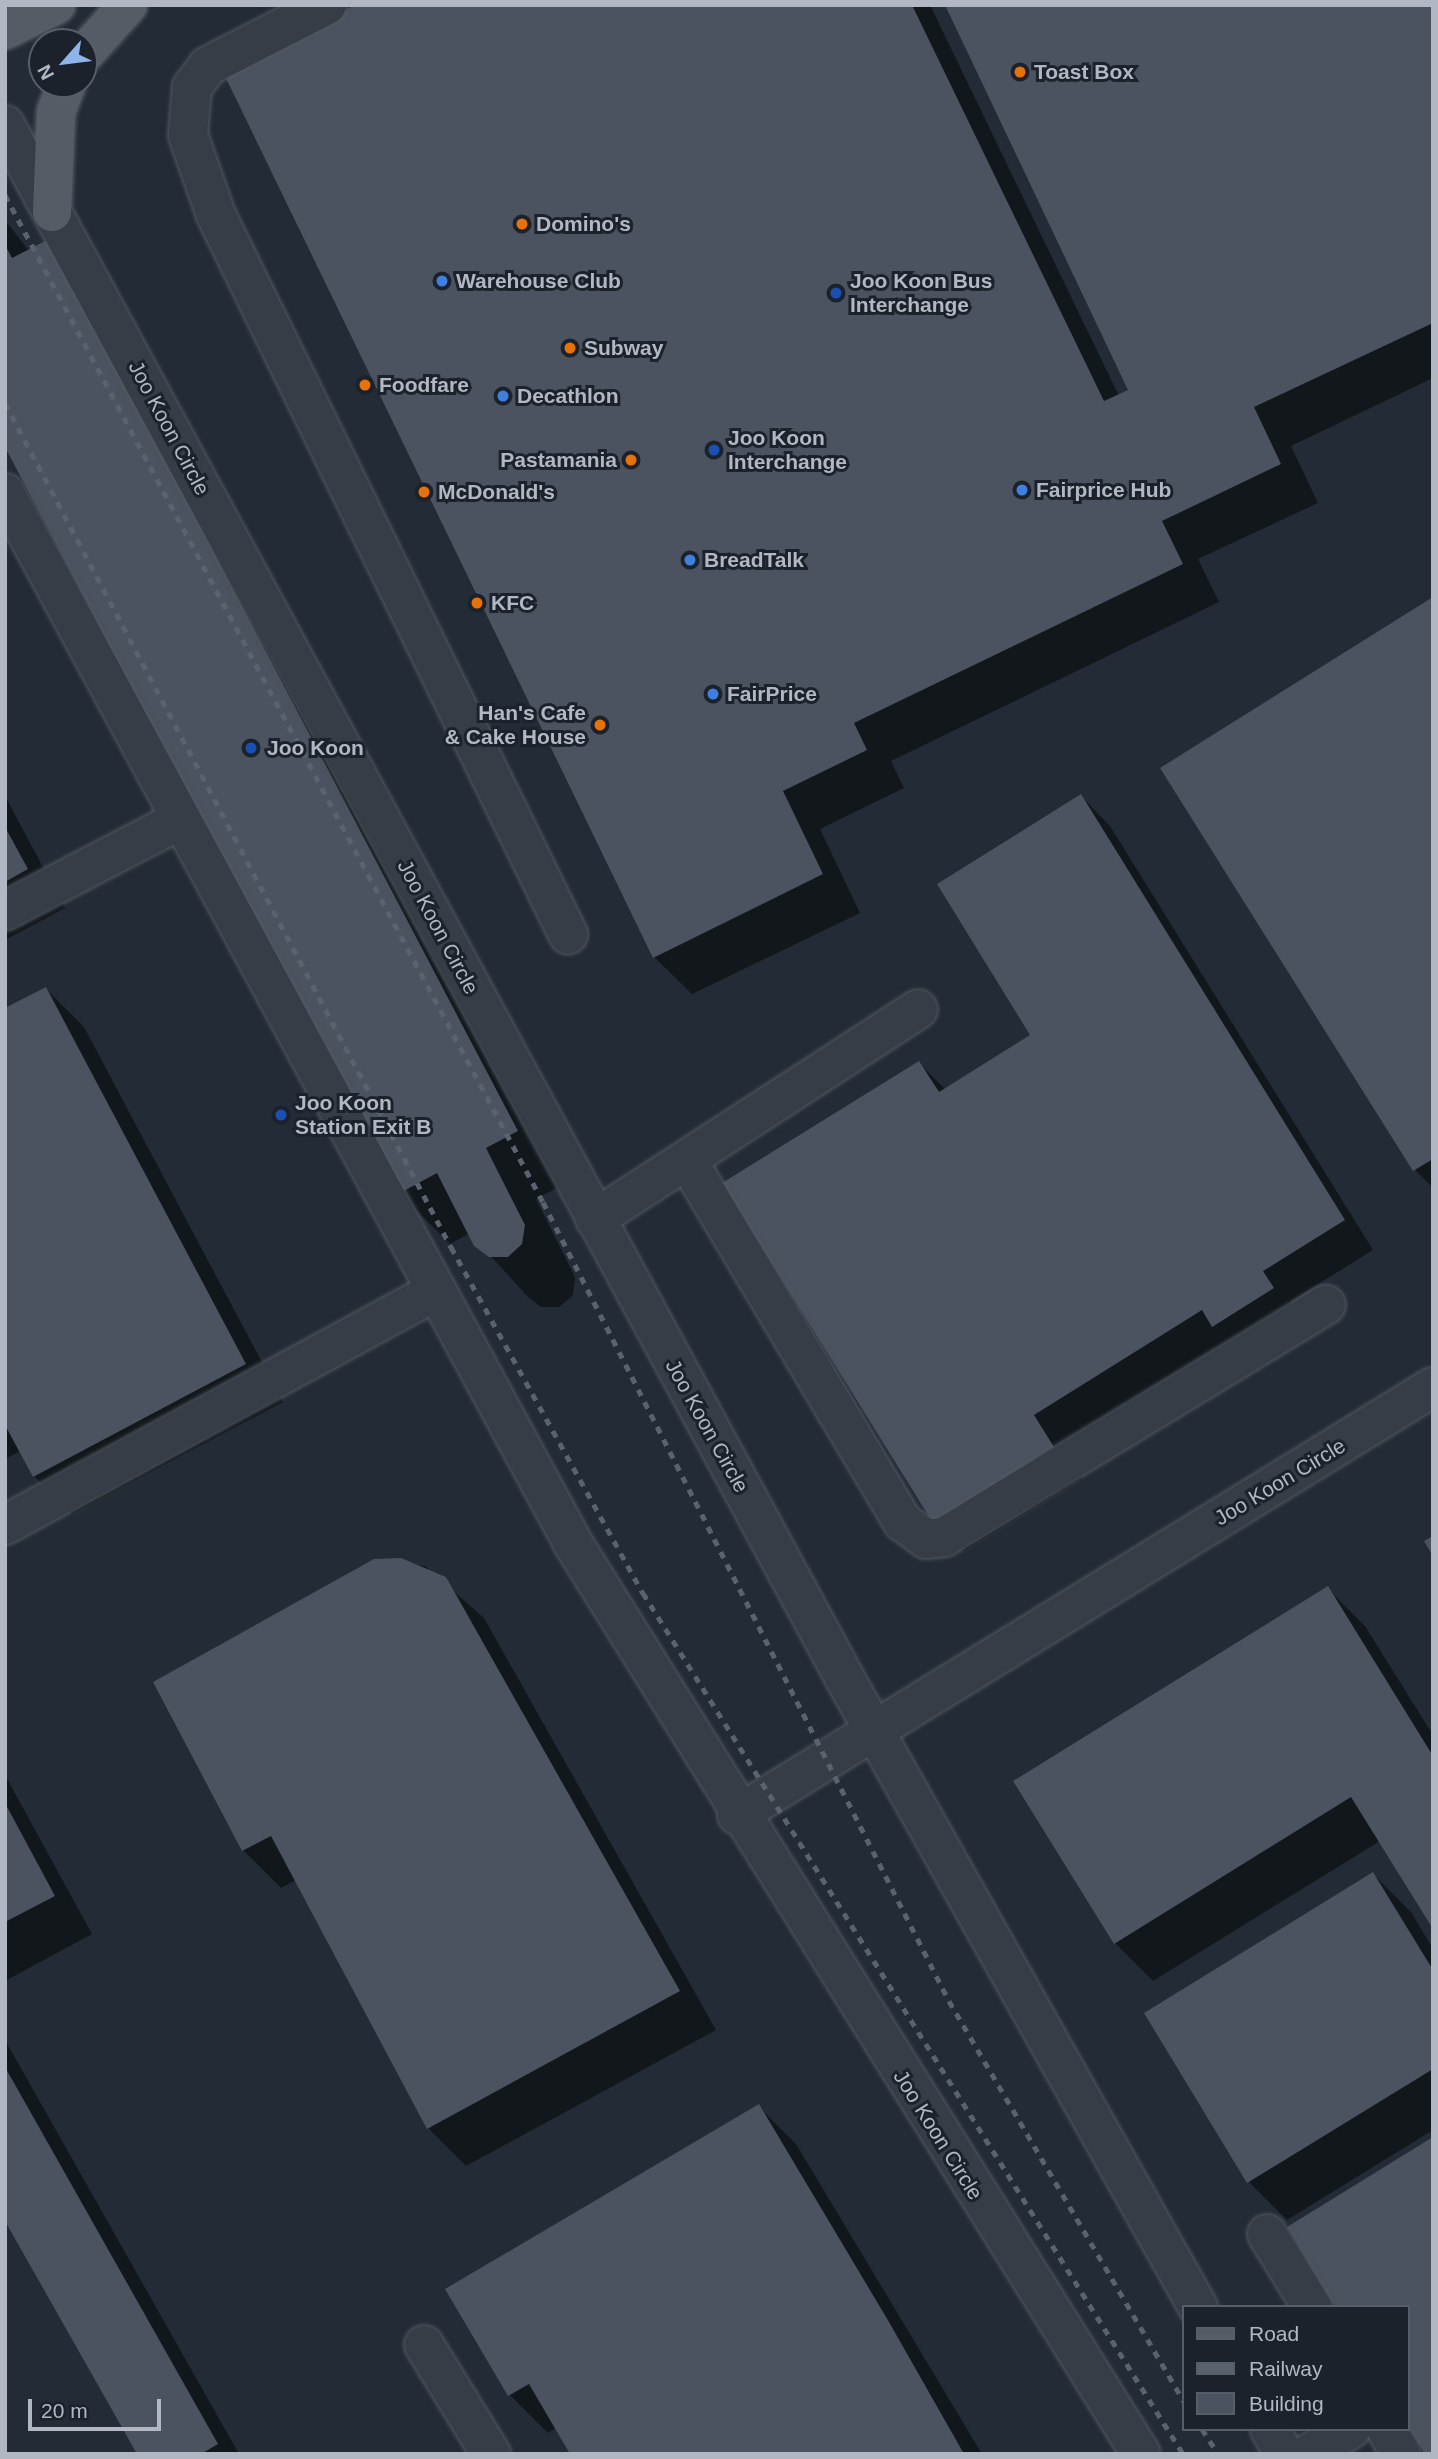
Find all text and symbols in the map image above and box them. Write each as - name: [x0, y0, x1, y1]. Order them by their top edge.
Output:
- north arrow: [28, 28, 98, 98]
- place label: Toast Box: [1034, 59, 1134, 85]
- text: N: [33, 61, 58, 83]
- marker: Toast Box: [1012, 64, 1028, 80]
- place label: Domino's: [536, 211, 631, 237]
- marker: Domino's: [514, 216, 530, 232]
- place label: Warehouse Club: [456, 268, 621, 294]
- place label: Joo Koon Bus Interchange: [850, 268, 992, 318]
- marker: Warehouse Club: [434, 273, 450, 289]
- marker: Joo Koon Bus Interchange: [828, 285, 844, 301]
- place label: Subway: [584, 335, 663, 361]
- marker: Subway: [562, 340, 578, 356]
- street label: Joo Koon Circle: [123, 357, 215, 499]
- place label: Foodfare: [379, 372, 469, 398]
- marker: Foodfare: [357, 377, 373, 393]
- place label: Decathlon: [517, 383, 619, 409]
- marker: Decathlon: [495, 388, 511, 404]
- place label: Joo Koon Interchange: [728, 425, 847, 475]
- marker: Joo Koon Interchange: [706, 442, 722, 458]
- place label: Pastamania: [500, 447, 617, 473]
- marker: Pastamania: [623, 452, 639, 468]
- place label: Fairprice Hub: [1036, 477, 1171, 503]
- place label: McDonald's: [438, 479, 555, 505]
- marker: Fairprice Hub: [1014, 482, 1030, 498]
- marker: McDonald's: [416, 484, 432, 500]
- place label: BreadTalk: [704, 547, 804, 573]
- marker: BreadTalk: [682, 552, 698, 568]
- place label: KFC: [491, 590, 534, 616]
- marker: KFC: [469, 595, 485, 611]
- place label: FairPrice: [727, 681, 817, 707]
- marker: FairPrice: [705, 686, 721, 702]
- place label: Han's Cafe & Cake House: [445, 700, 586, 750]
- marker: Han's Cafe & Cake House: [592, 717, 608, 733]
- place label: Joo Koon: [267, 735, 364, 761]
- marker: Joo Koon: [241, 738, 261, 758]
- street label: Joo Koon Circle: [392, 856, 484, 998]
- place label: Joo Koon Station Exit B: [295, 1090, 432, 1140]
- marker: Joo Koon Station Exit B: [273, 1107, 289, 1123]
- street label: Joo Koon Circle: [660, 1355, 754, 1497]
- street label: Joo Koon Circle: [1210, 1433, 1350, 1531]
- street label: Joo Koon Circle: [888, 2065, 988, 2205]
- legend: [1182, 2305, 1410, 2431]
- text: Road: [1249, 2322, 1299, 2345]
- text: Railway: [1249, 2357, 1323, 2380]
- scale bar: [32, 2386, 164, 2430]
- text: Building: [1249, 2392, 1324, 2415]
- text: 20 m: [41, 2399, 88, 2422]

